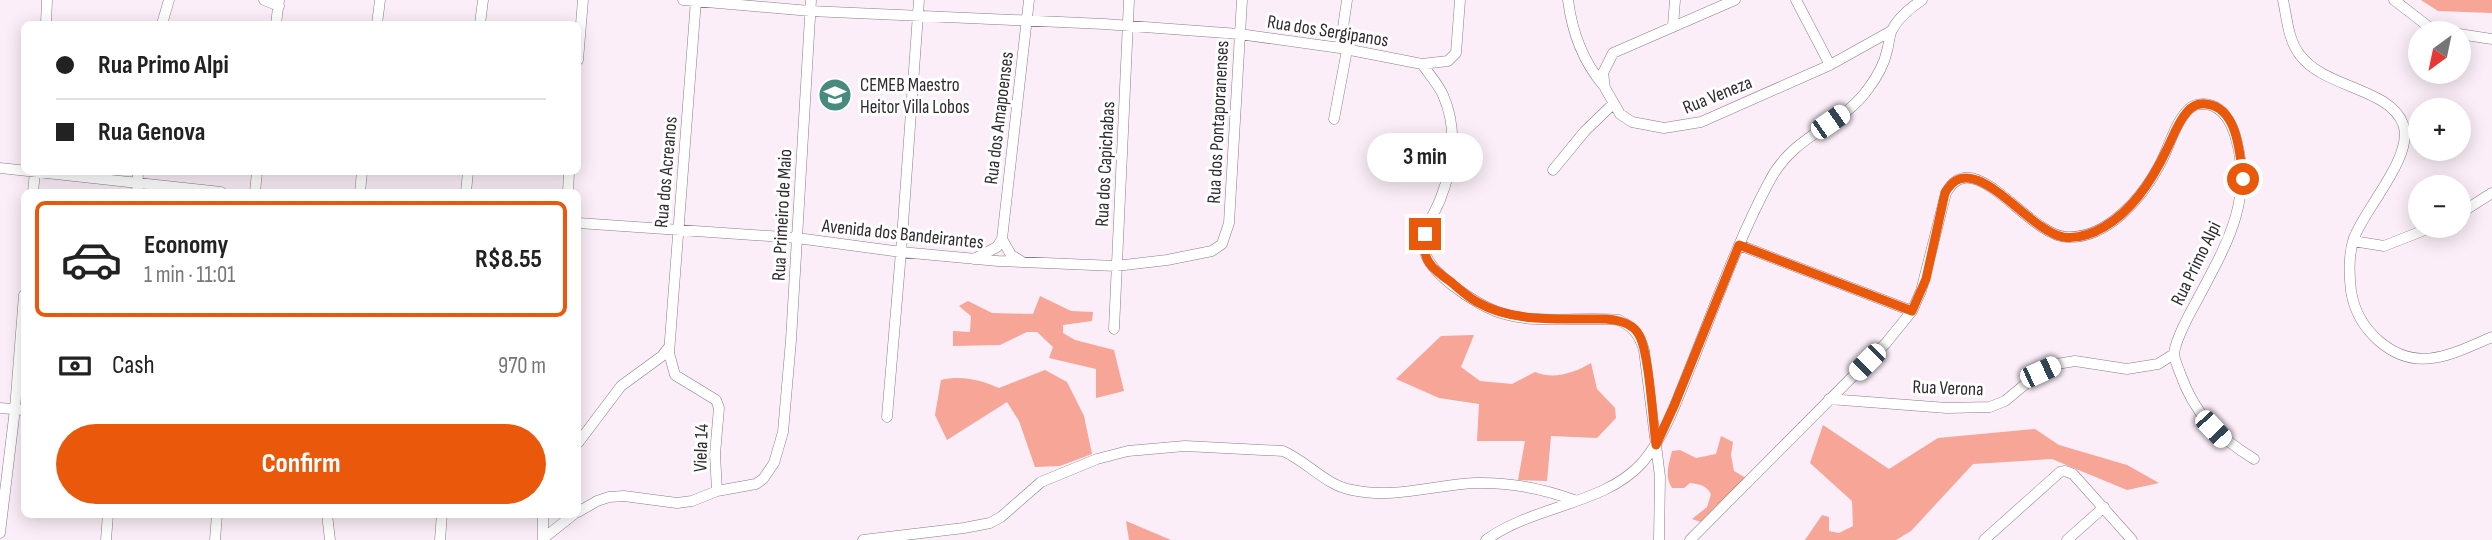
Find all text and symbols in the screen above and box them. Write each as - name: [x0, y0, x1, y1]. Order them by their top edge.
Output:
- street label: Rua dos Sergipanos: [1265, 11, 1390, 52]
- north arrow: [2408, 21, 2471, 84]
- map controls: [2408, 21, 2471, 238]
- street label: Rua dos Pontaporanenses: [1203, 40, 1234, 204]
- text: Rua Primo Alpi: [98, 50, 229, 81]
- street label: Rua dos Amapoenses: [980, 50, 1019, 186]
- street label: Rua Veneza: [1680, 71, 1756, 120]
- place label: CEMEB Maestro Heitor Villa Lobos: [860, 74, 970, 119]
- school or university icon: CEMEB Maestro Heitor Villa Lobos: [816, 76, 854, 114]
- button: +: [2408, 98, 2471, 161]
- street label: Rua dos Capichabas: [1091, 101, 1120, 227]
- car: [1807, 101, 1854, 143]
- street label: Rua dos Acreanos: [650, 115, 683, 229]
- text: Rua Genova: [98, 117, 205, 148]
- callout: 3 min: [1367, 132, 1483, 182]
- text: 3 min: [1403, 143, 1447, 171]
- street label: Rua Primeiro de Maio: [768, 149, 797, 282]
- route start: [2227, 163, 2259, 195]
- button: −: [2408, 175, 2471, 238]
- street label: Avenida dos Bandeirantes: [820, 214, 985, 254]
- route end: [1409, 218, 1441, 250]
- street label: Rua Primo Alpi: [2166, 218, 2227, 309]
- icon: car: [60, 228, 123, 291]
- text: Economy: [144, 230, 228, 261]
- text: R$8.55: [475, 244, 542, 275]
- text: 1 min · 11:01: [144, 261, 235, 289]
- car: [1845, 340, 1890, 384]
- icon: cash: [56, 347, 94, 385]
- text: Cash: [112, 350, 155, 381]
- text: 970 m: [498, 352, 546, 380]
- car: [2017, 354, 2064, 390]
- street label: Rua Verona: [1912, 376, 1984, 401]
- car: [2191, 406, 2236, 452]
- button: Confirm: [56, 424, 546, 504]
- street label: Viela 14: [689, 424, 714, 473]

